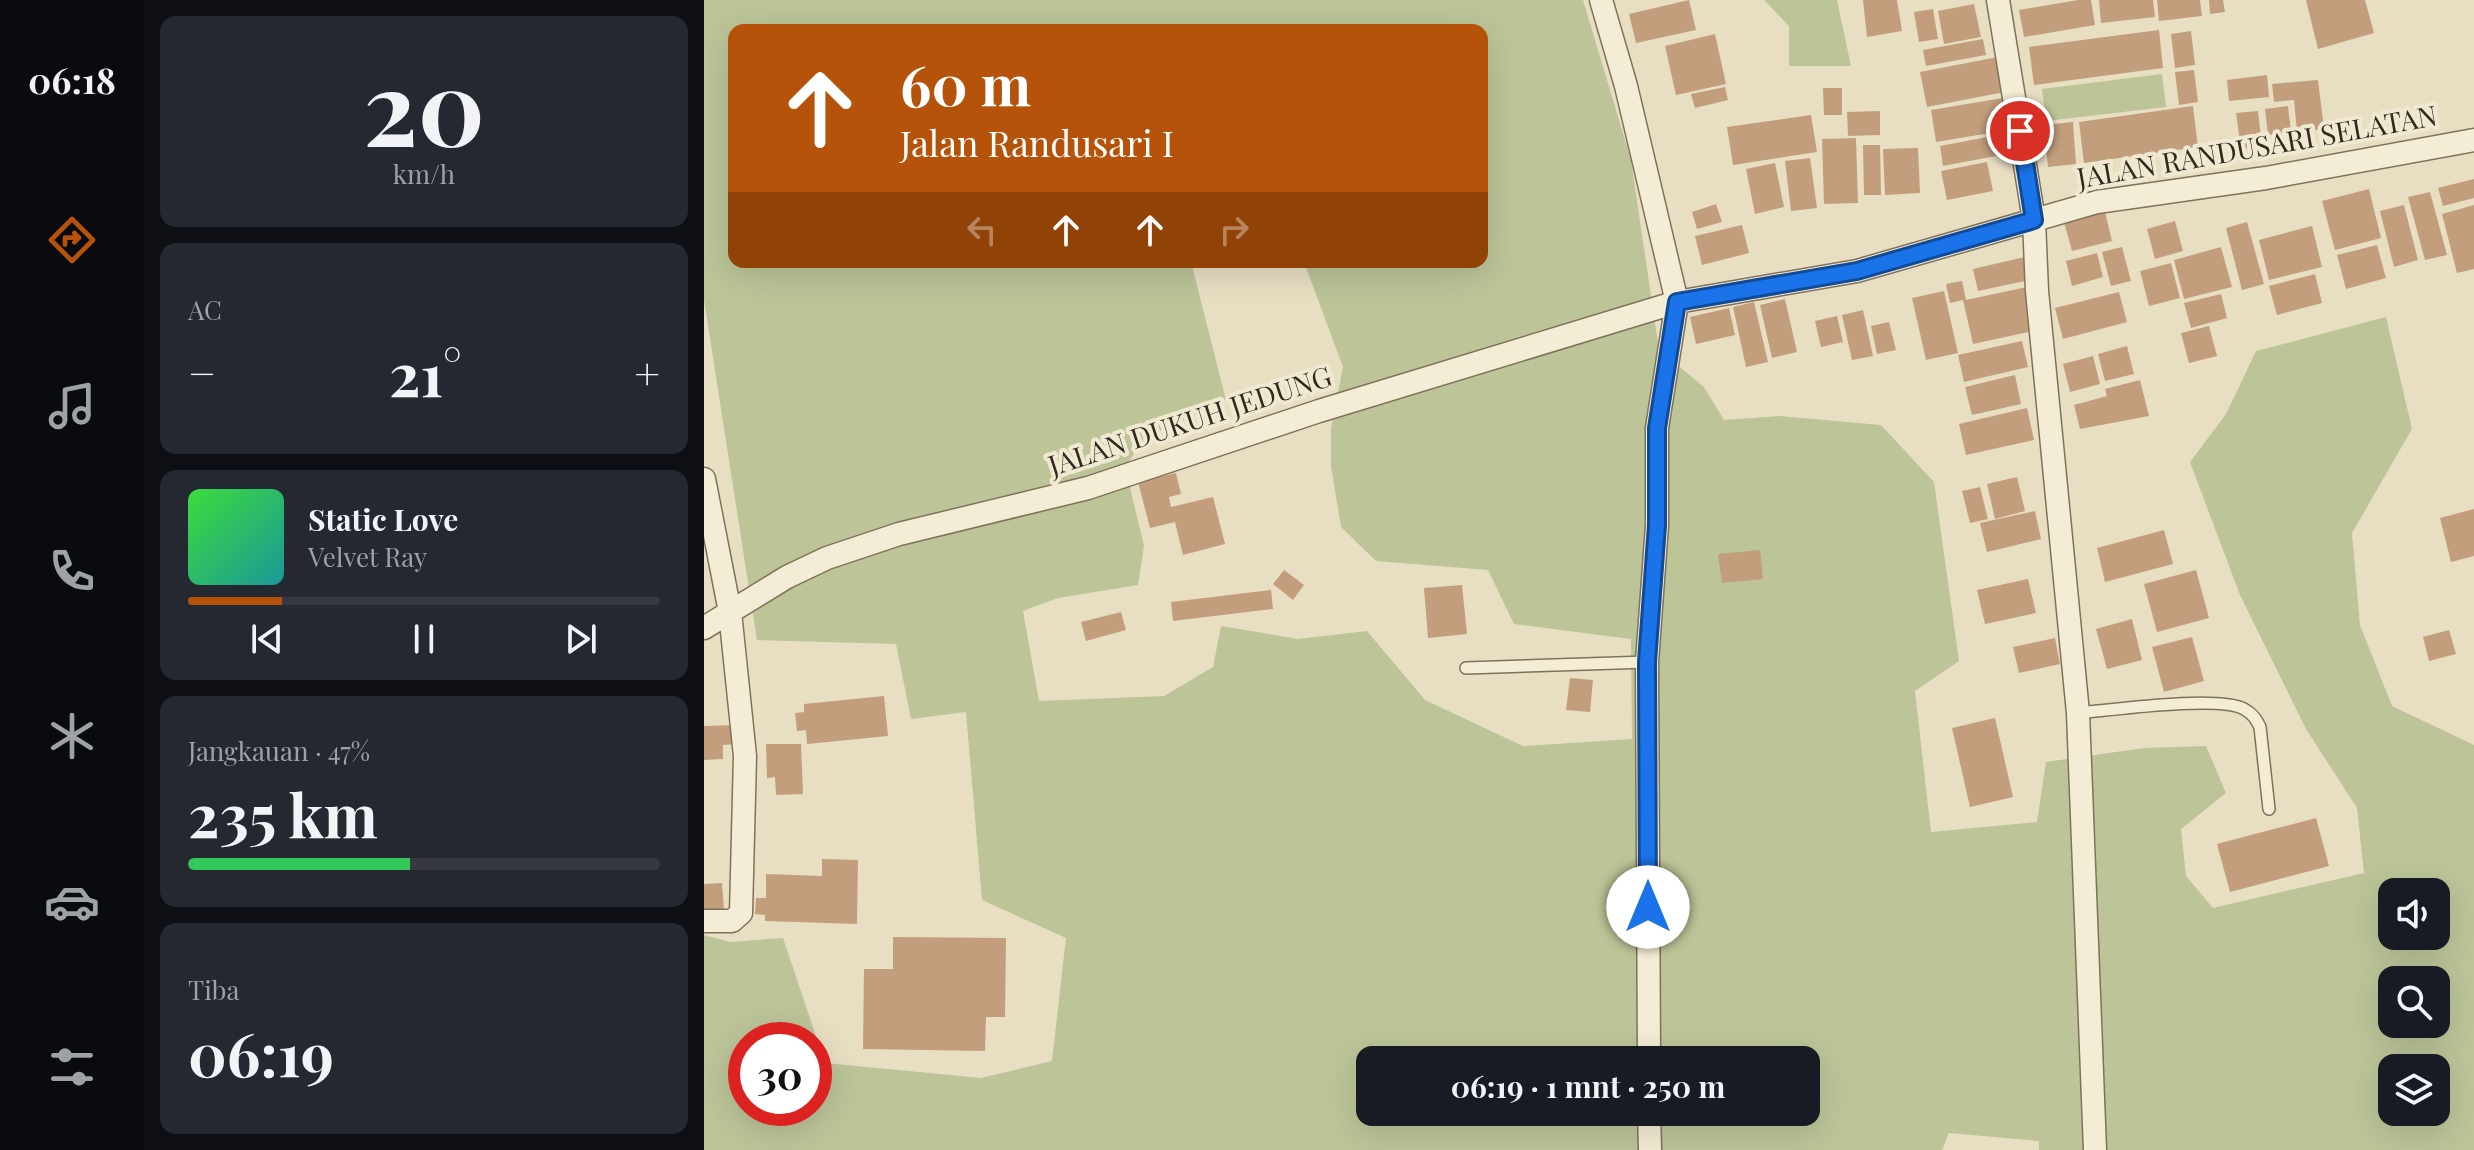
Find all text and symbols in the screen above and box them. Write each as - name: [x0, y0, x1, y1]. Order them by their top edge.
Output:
- text: 20: [363, 34, 485, 173]
- text: 60 m: [900, 46, 1031, 121]
- text: 06:18: [28, 55, 116, 103]
- icon: ahead: [768, 56, 872, 160]
- street label: JALAN RANDUSARI SELATAN: [2073, 96, 2440, 196]
- pin: [1986, 97, 2054, 165]
- icon: arrive: [1998, 109, 2042, 153]
- text: Jalan Randusari I: [900, 118, 1174, 166]
- text: km/h: [393, 156, 455, 191]
- icon: left: [960, 208, 1004, 252]
- icon: ahead: [1044, 208, 1088, 252]
- icon: ahead: [1128, 208, 1172, 252]
- icon: right: [1212, 208, 1256, 252]
- icon: directions: [44, 212, 100, 268]
- text: AC: [188, 292, 222, 327]
- text: 21°: [389, 332, 462, 412]
- text: −: [188, 342, 216, 401]
- text: +: [634, 342, 660, 401]
- street label: JALAN DUKUH JEDUNG: [1042, 356, 1336, 483]
- icon: music: [44, 378, 100, 434]
- text: Static Love: [308, 499, 458, 539]
- text: Velvet Ray: [308, 539, 427, 574]
- icon: phone: [44, 543, 100, 599]
- icon: previous: [245, 617, 289, 661]
- icon: pause: [402, 617, 446, 661]
- icon: next: [559, 617, 603, 661]
- icon: climate: [44, 708, 100, 764]
- text: Jangkauan · 47%: [188, 733, 370, 768]
- text: 235 km: [188, 773, 378, 853]
- position arrow: [1606, 865, 1690, 949]
- icon: car: [44, 874, 100, 930]
- map controls: [2378, 878, 2450, 1126]
- button: sound: [2378, 878, 2450, 950]
- button: search: [2378, 966, 2450, 1038]
- text: Tiba: [188, 972, 239, 1007]
- text: 06:19: [188, 1012, 334, 1092]
- speed limit sign: 30: [728, 1022, 832, 1126]
- icon: filters: [44, 1039, 100, 1095]
- button: layers: [2378, 1054, 2450, 1126]
- text: 06:19 · 1 mnt · 250 m: [1451, 1066, 1725, 1106]

